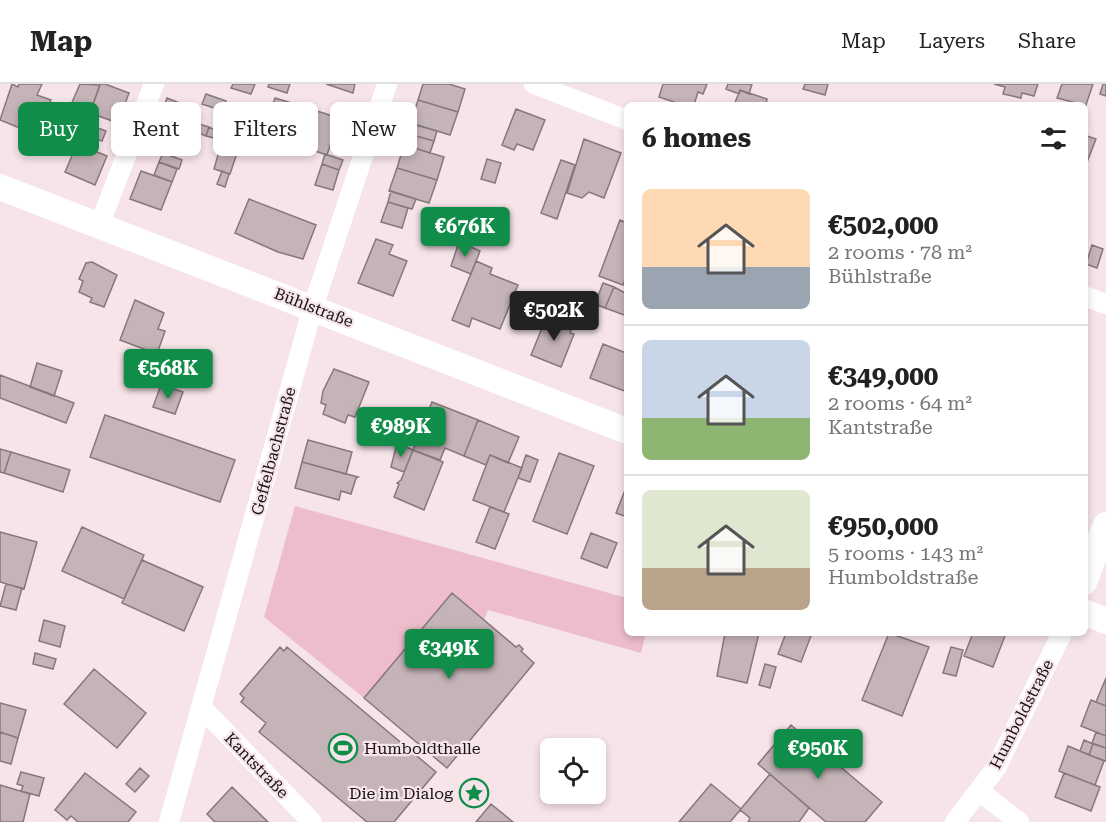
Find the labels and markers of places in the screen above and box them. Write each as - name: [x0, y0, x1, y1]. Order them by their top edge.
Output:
- pin: €676K: [423, 207, 507, 258]
- pin: €502K: [512, 291, 596, 342]
- pin: €568K: [126, 349, 210, 400]
- pin: €989K: [359, 407, 443, 458]
- pin: €349K: [407, 629, 491, 680]
- pin: €950K: [776, 729, 860, 780]
- sports icon: Humboldthalle: [327, 732, 359, 764]
- place label: Humboldthalle: [364, 739, 481, 758]
- place icon: Die im Dialog: [458, 777, 490, 809]
- place label: Die im Dialog: [349, 784, 454, 803]

